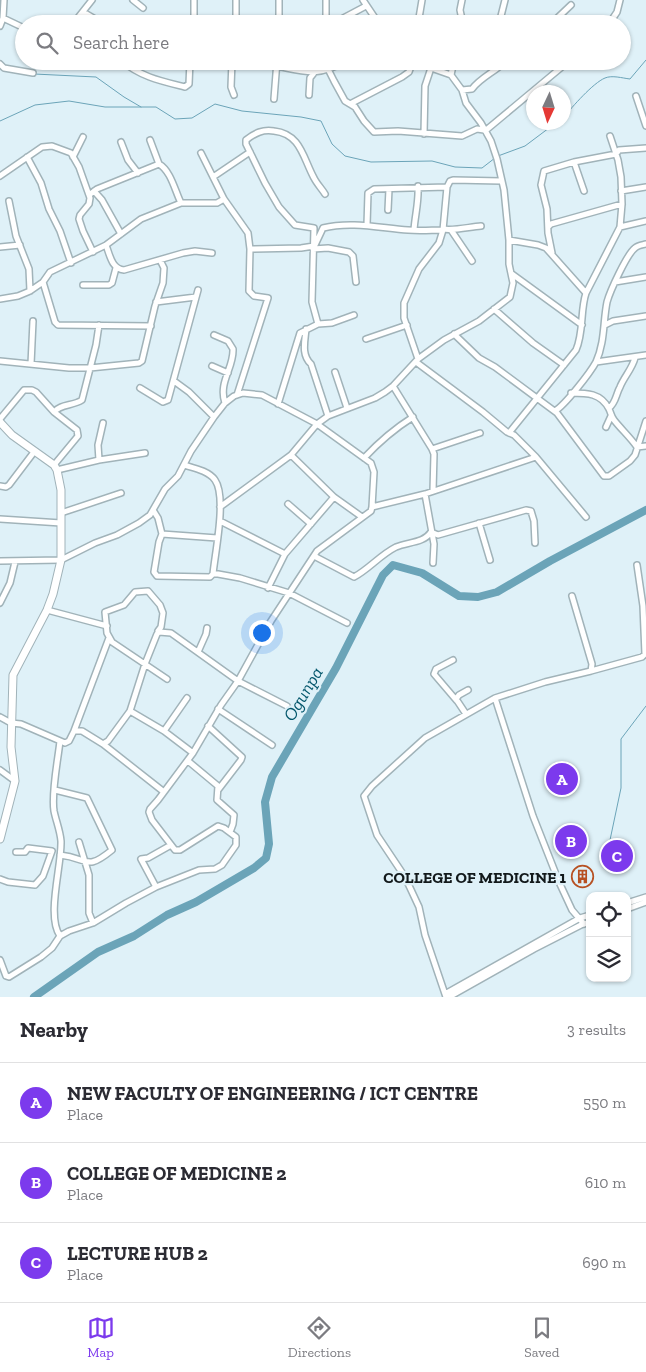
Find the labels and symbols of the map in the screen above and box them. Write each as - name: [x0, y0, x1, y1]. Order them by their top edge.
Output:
- north arrow: [526, 85, 571, 130]
- your location: [249, 620, 275, 646]
- water label: Ogunpa: [278, 663, 328, 725]
- pin: A: [546, 760, 578, 798]
- pin: B: [555, 822, 587, 860]
- pin: C: [601, 837, 633, 875]
- building icon: COLLEGE OF MEDICINE 1: [570, 865, 594, 889]
- place label: COLLEGE OF MEDICINE 1: [383, 868, 567, 887]

